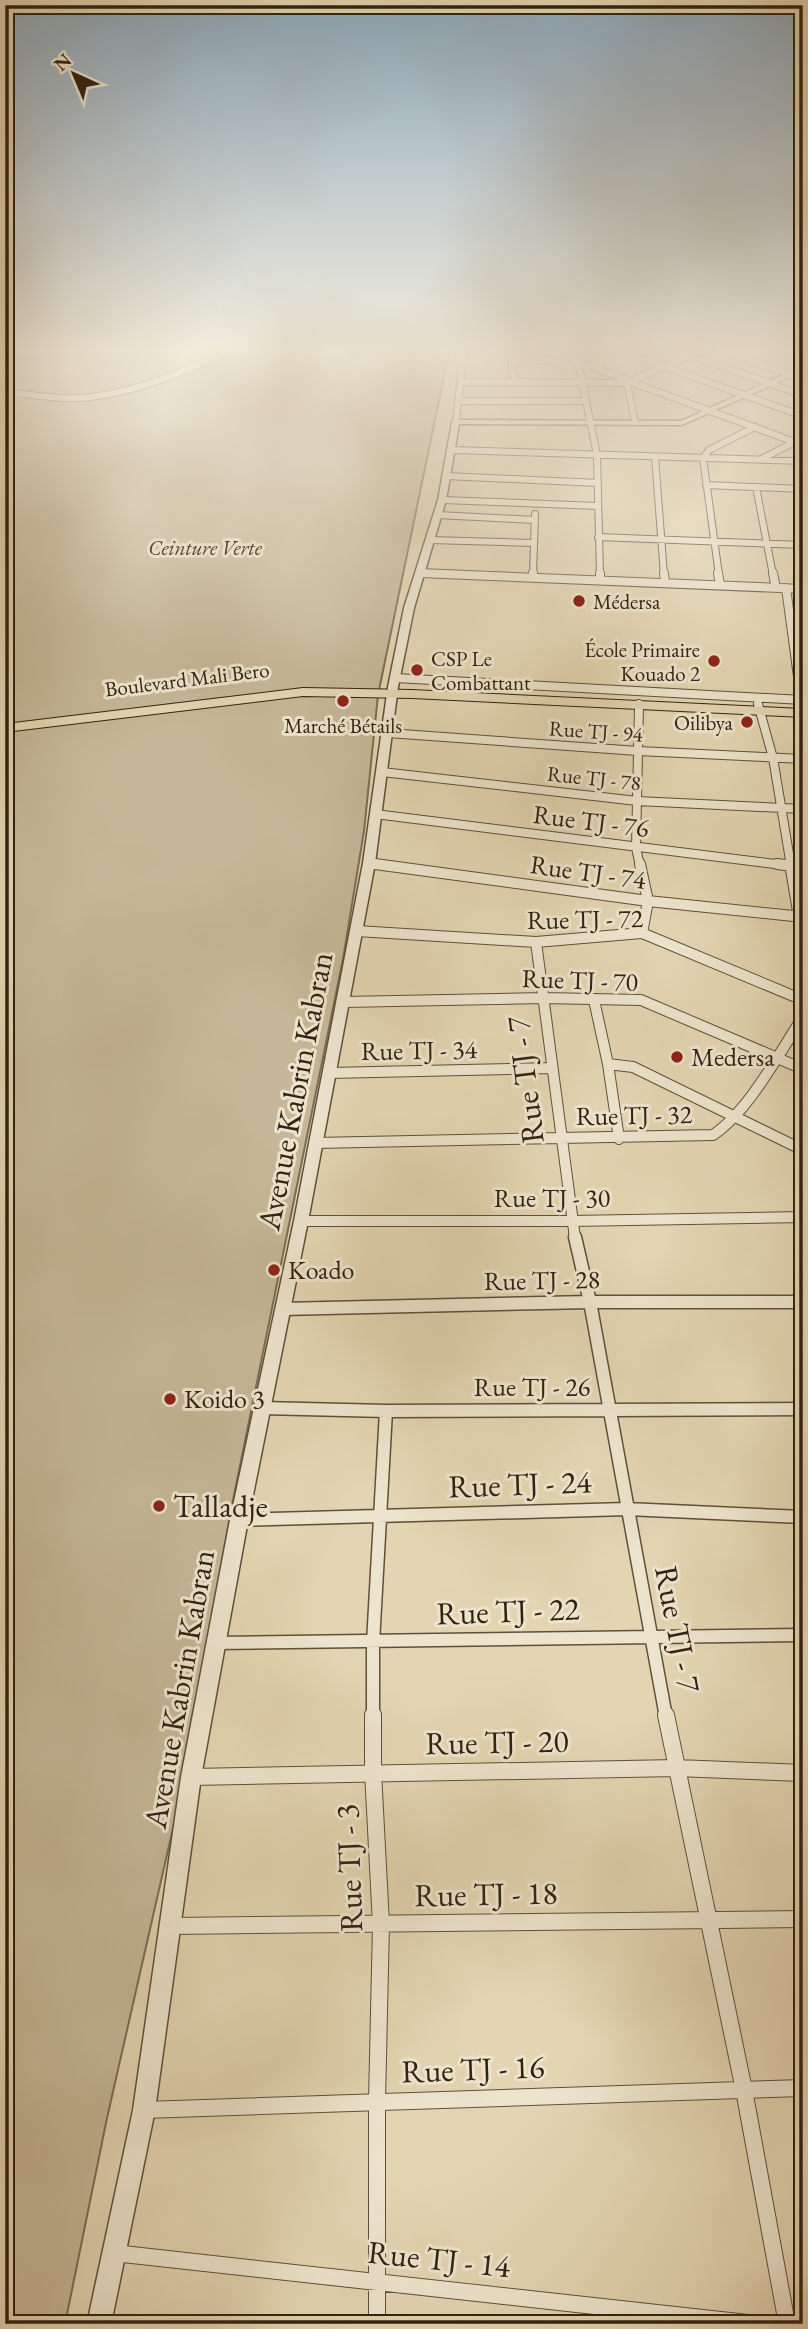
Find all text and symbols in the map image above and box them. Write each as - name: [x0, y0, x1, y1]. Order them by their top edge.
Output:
- north arrow: [38, 38, 108, 108]
- text: N: [48, 47, 77, 76]
- park label: Ceinture Verte: [148, 534, 263, 561]
- place label: Médersa: [593, 588, 661, 615]
- marker: Médersa: [571, 593, 587, 609]
- place label: École Primaire Kouado 2: [584, 636, 700, 687]
- place label: CSP Le Combattant: [431, 645, 531, 696]
- marker: École Primaire Kouado 2: [706, 653, 722, 669]
- street label: Boulevard Mali Bero: [103, 656, 271, 702]
- marker: CSP Le Combattant: [409, 662, 425, 678]
- marker: Marché Bétails: [335, 693, 351, 709]
- place label: Oilibya: [674, 709, 734, 736]
- place label: Marché Bétails: [284, 712, 402, 739]
- street label: Rue TJ - 94: [548, 714, 645, 748]
- marker: Oilibya: [739, 714, 755, 730]
- street label: Rue TJ - 78: [546, 760, 642, 796]
- street label: Rue TJ - 76: [531, 797, 651, 845]
- street label: Rue TJ - 74: [528, 847, 648, 897]
- street label: Rue TJ - 72: [527, 901, 644, 937]
- street label: Avenue Kabrin Kabran: [247, 948, 343, 1235]
- street label: Rue TJ - 70: [521, 961, 639, 999]
- street label: Rue TJ - 7: [496, 1013, 554, 1146]
- street label: Rue TJ - 34: [361, 1032, 478, 1068]
- place label: Medersa: [691, 1040, 775, 1074]
- marker: Medersa: [669, 1049, 685, 1065]
- street label: Rue TJ - 32: [576, 1097, 693, 1133]
- street label: Rue TJ - 30: [494, 1181, 610, 1215]
- place label: Koado: [288, 1253, 354, 1287]
- marker: Koado: [266, 1262, 282, 1278]
- street label: Rue TJ - 28: [484, 1262, 600, 1298]
- street label: Rue TJ - 26: [474, 1370, 590, 1404]
- place label: Koido 3: [184, 1382, 265, 1416]
- marker: Koido 3: [162, 1391, 178, 1407]
- street label: Rue TJ - 24: [448, 1460, 593, 1507]
- place label: Talladje: [173, 1485, 268, 1527]
- marker: Talladje: [151, 1498, 167, 1514]
- street label: Avenue Kabrin Kabran: [134, 1546, 224, 1833]
- street label: Rue TJ - 7: [645, 1562, 711, 1696]
- street label: Rue TJ - 22: [436, 1587, 581, 1634]
- street label: Rue TJ - 20: [425, 1720, 569, 1764]
- street label: Rue TJ - 3: [326, 1803, 372, 1933]
- street label: Rue TJ - 18: [414, 1872, 558, 1916]
- street label: Rue TJ - 16: [401, 2046, 545, 2092]
- street label: Rue TJ - 14: [366, 2231, 513, 2287]

